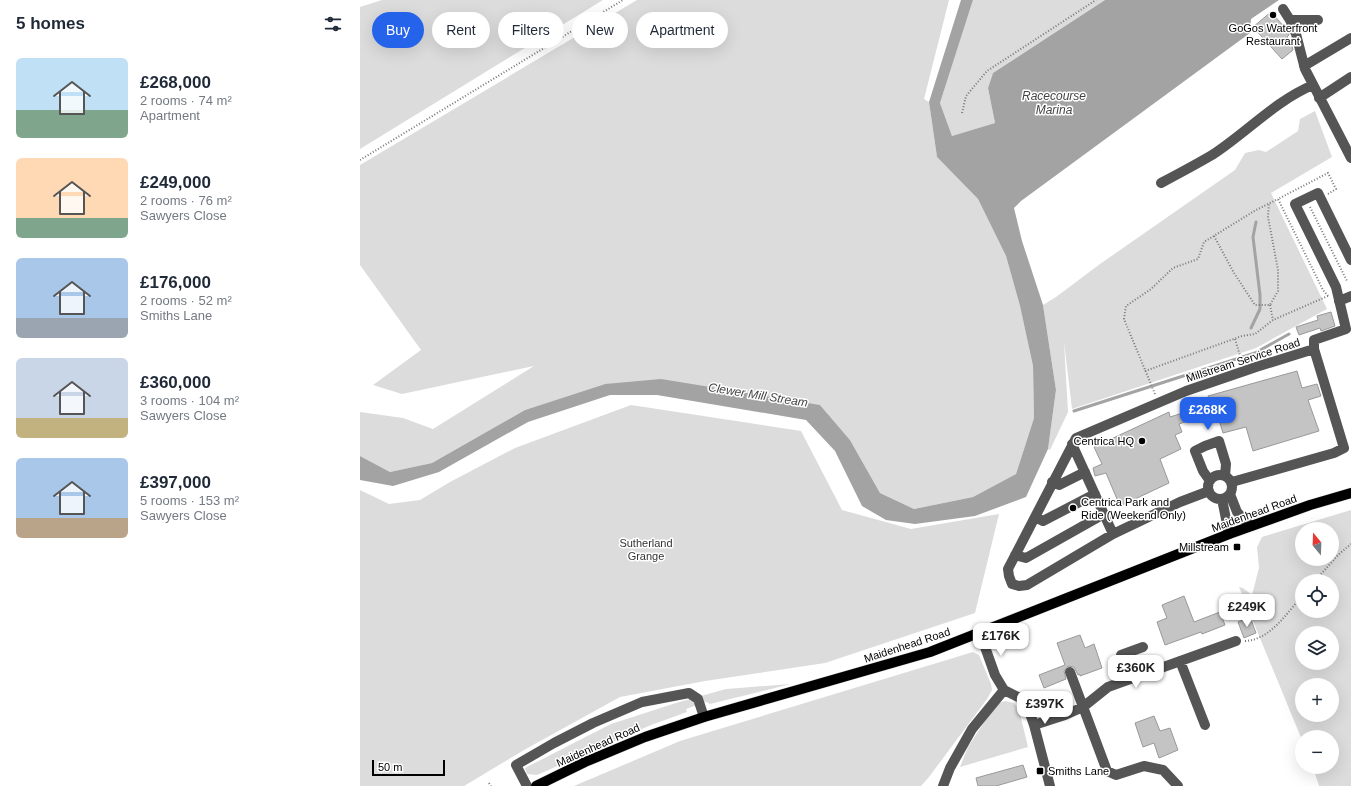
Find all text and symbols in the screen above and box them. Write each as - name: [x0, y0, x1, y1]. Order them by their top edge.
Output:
- marker: GoGos Waterfront Restaurant: [1268, 10, 1278, 20]
- chip: Buy: [372, 12, 424, 48]
- chip: Rent: [432, 12, 490, 48]
- chip: Filters: [498, 12, 564, 48]
- chip: New: [572, 12, 628, 48]
- chip: Apartment: [636, 12, 728, 48]
- icon: filters: [322, 13, 344, 35]
- text: 5 homes: [16, 14, 85, 33]
- place label: GoGos Waterfront Restaurant: [1229, 22, 1317, 47]
- text: £268,000: [140, 73, 211, 92]
- icon: home: [48, 74, 96, 122]
- water label: Racecourse Marina: [1022, 89, 1086, 117]
- text: 2 rooms · 74 m²: [140, 93, 232, 108]
- text: Apartment: [140, 108, 200, 123]
- text: £249,000: [140, 173, 211, 192]
- icon: home: [48, 174, 96, 222]
- text: 2 rooms · 76 m²: [140, 193, 232, 208]
- text: Sawyers Close: [140, 208, 227, 223]
- text: £176,000: [140, 273, 211, 292]
- icon: home: [48, 274, 96, 322]
- text: 2 rooms · 52 m²: [140, 293, 232, 308]
- text: Smiths Lane: [140, 308, 212, 323]
- street label: Millstream Service Road: [1184, 336, 1302, 384]
- text: £360,000: [140, 373, 211, 392]
- icon: home: [48, 374, 96, 422]
- water label: Clewer Mill Stream: [707, 380, 809, 410]
- text: 3 rooms · 104 m²: [140, 393, 239, 408]
- pin: £268K: [1180, 397, 1236, 431]
- text: £268K: [1189, 402, 1227, 417]
- text: Sawyers Close: [140, 408, 227, 423]
- place label: Centrica HQ: [1073, 435, 1134, 447]
- marker: Centrica HQ: [1137, 436, 1147, 446]
- text: £397,000: [140, 473, 211, 492]
- icon: home: [48, 474, 96, 522]
- street label: Maidenhead Road: [1210, 492, 1298, 534]
- text: 5 rooms · 153 m²: [140, 493, 239, 508]
- place label: Centrica Park and Ride (Weekend Only): [1081, 496, 1186, 521]
- marker: Centrica Park and Ride (Weekend Only): [1068, 503, 1078, 513]
- text: Sawyers Close: [140, 508, 227, 523]
- north arrow: [1295, 522, 1339, 566]
- map controls: [1295, 522, 1339, 774]
- park label: Sutherland Grange: [619, 537, 673, 562]
- place label: Millstream: [1179, 541, 1229, 553]
- marker: Millstream: [1232, 542, 1242, 552]
- button: locate: [1295, 574, 1339, 618]
- pin: £249K: [1219, 594, 1275, 628]
- text: £249K: [1228, 599, 1266, 614]
- pin: £176K: [973, 623, 1029, 657]
- street label: Maidenhead Road: [862, 625, 952, 665]
- button: layers: [1295, 626, 1339, 670]
- text: £176K: [982, 628, 1020, 643]
- pin: £360K: [1108, 655, 1164, 689]
- text: £360K: [1117, 660, 1155, 675]
- button: +: [1295, 678, 1339, 722]
- pin: £397K: [1017, 691, 1073, 725]
- text: £397K: [1026, 696, 1064, 711]
- street label: Maidenhead Road: [554, 721, 642, 769]
- button: −: [1295, 730, 1339, 774]
- scale bar: [372, 758, 445, 777]
- text: 50 m: [378, 761, 402, 773]
- place label: Smiths Lane: [1048, 765, 1109, 777]
- marker: Smiths Lane: [1035, 766, 1045, 776]

